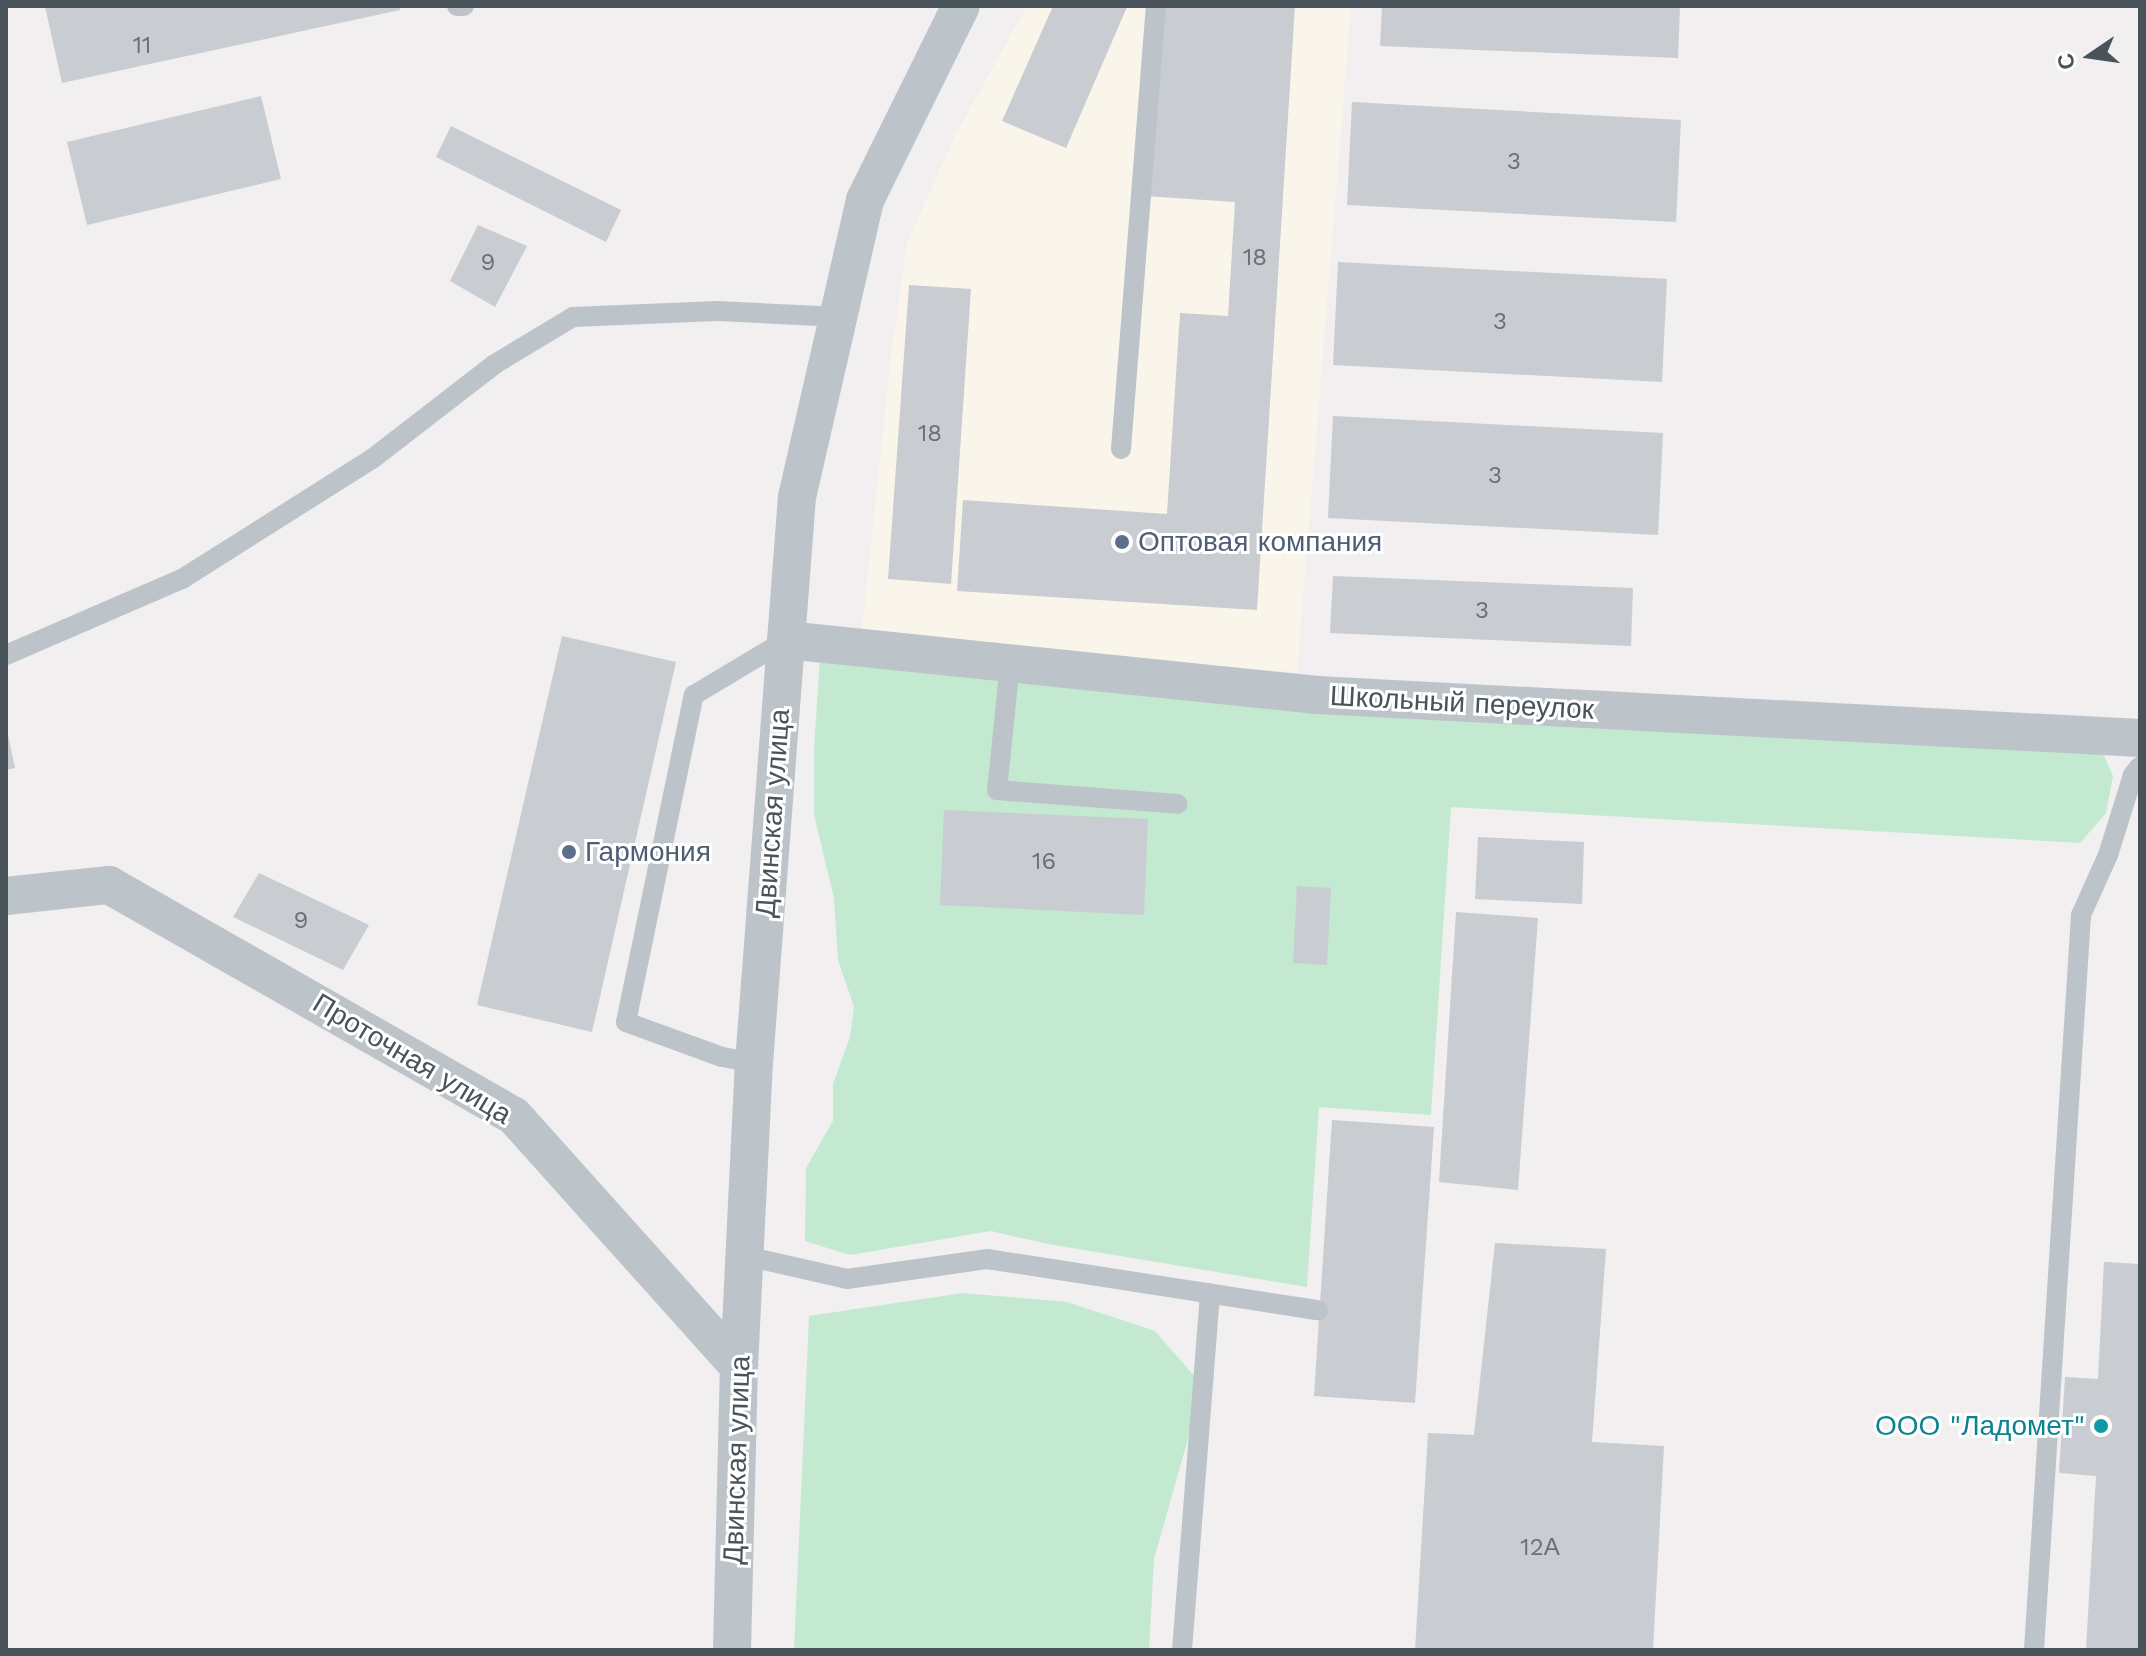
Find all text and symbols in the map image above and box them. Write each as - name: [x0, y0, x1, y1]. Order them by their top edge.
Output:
- north arrow: [2050, 16, 2130, 96]
- house number: 11: [133, 32, 151, 60]
- text: С: [2052, 51, 2080, 72]
- house number: 3: [1507, 148, 1521, 176]
- house number: 18: [1243, 244, 1267, 272]
- house number: 9: [481, 249, 495, 277]
- house number: 3: [1493, 308, 1507, 336]
- house number: 18: [918, 420, 942, 448]
- house number: 3: [1488, 462, 1502, 490]
- place label: Оптовая компания: [1138, 525, 1382, 559]
- marker: Оптовая компания: [1113, 533, 1131, 551]
- house number: 3: [1475, 597, 1489, 625]
- street label: Школьный переулок: [1329, 679, 1595, 727]
- street label: Двинская улица: [749, 708, 797, 918]
- place label: Гармония: [585, 835, 711, 869]
- marker: Гармония: [560, 843, 578, 861]
- house number: 16: [1032, 848, 1056, 876]
- house number: 9: [294, 907, 308, 935]
- street label: Проточная улица: [307, 987, 517, 1131]
- street label: Двинская улица: [717, 1355, 757, 1565]
- place label: ООО "Ладомет": [1875, 1409, 2085, 1443]
- marker: ООО "Ладомет": [2092, 1417, 2110, 1435]
- house number: 12А: [1520, 1534, 1560, 1562]

